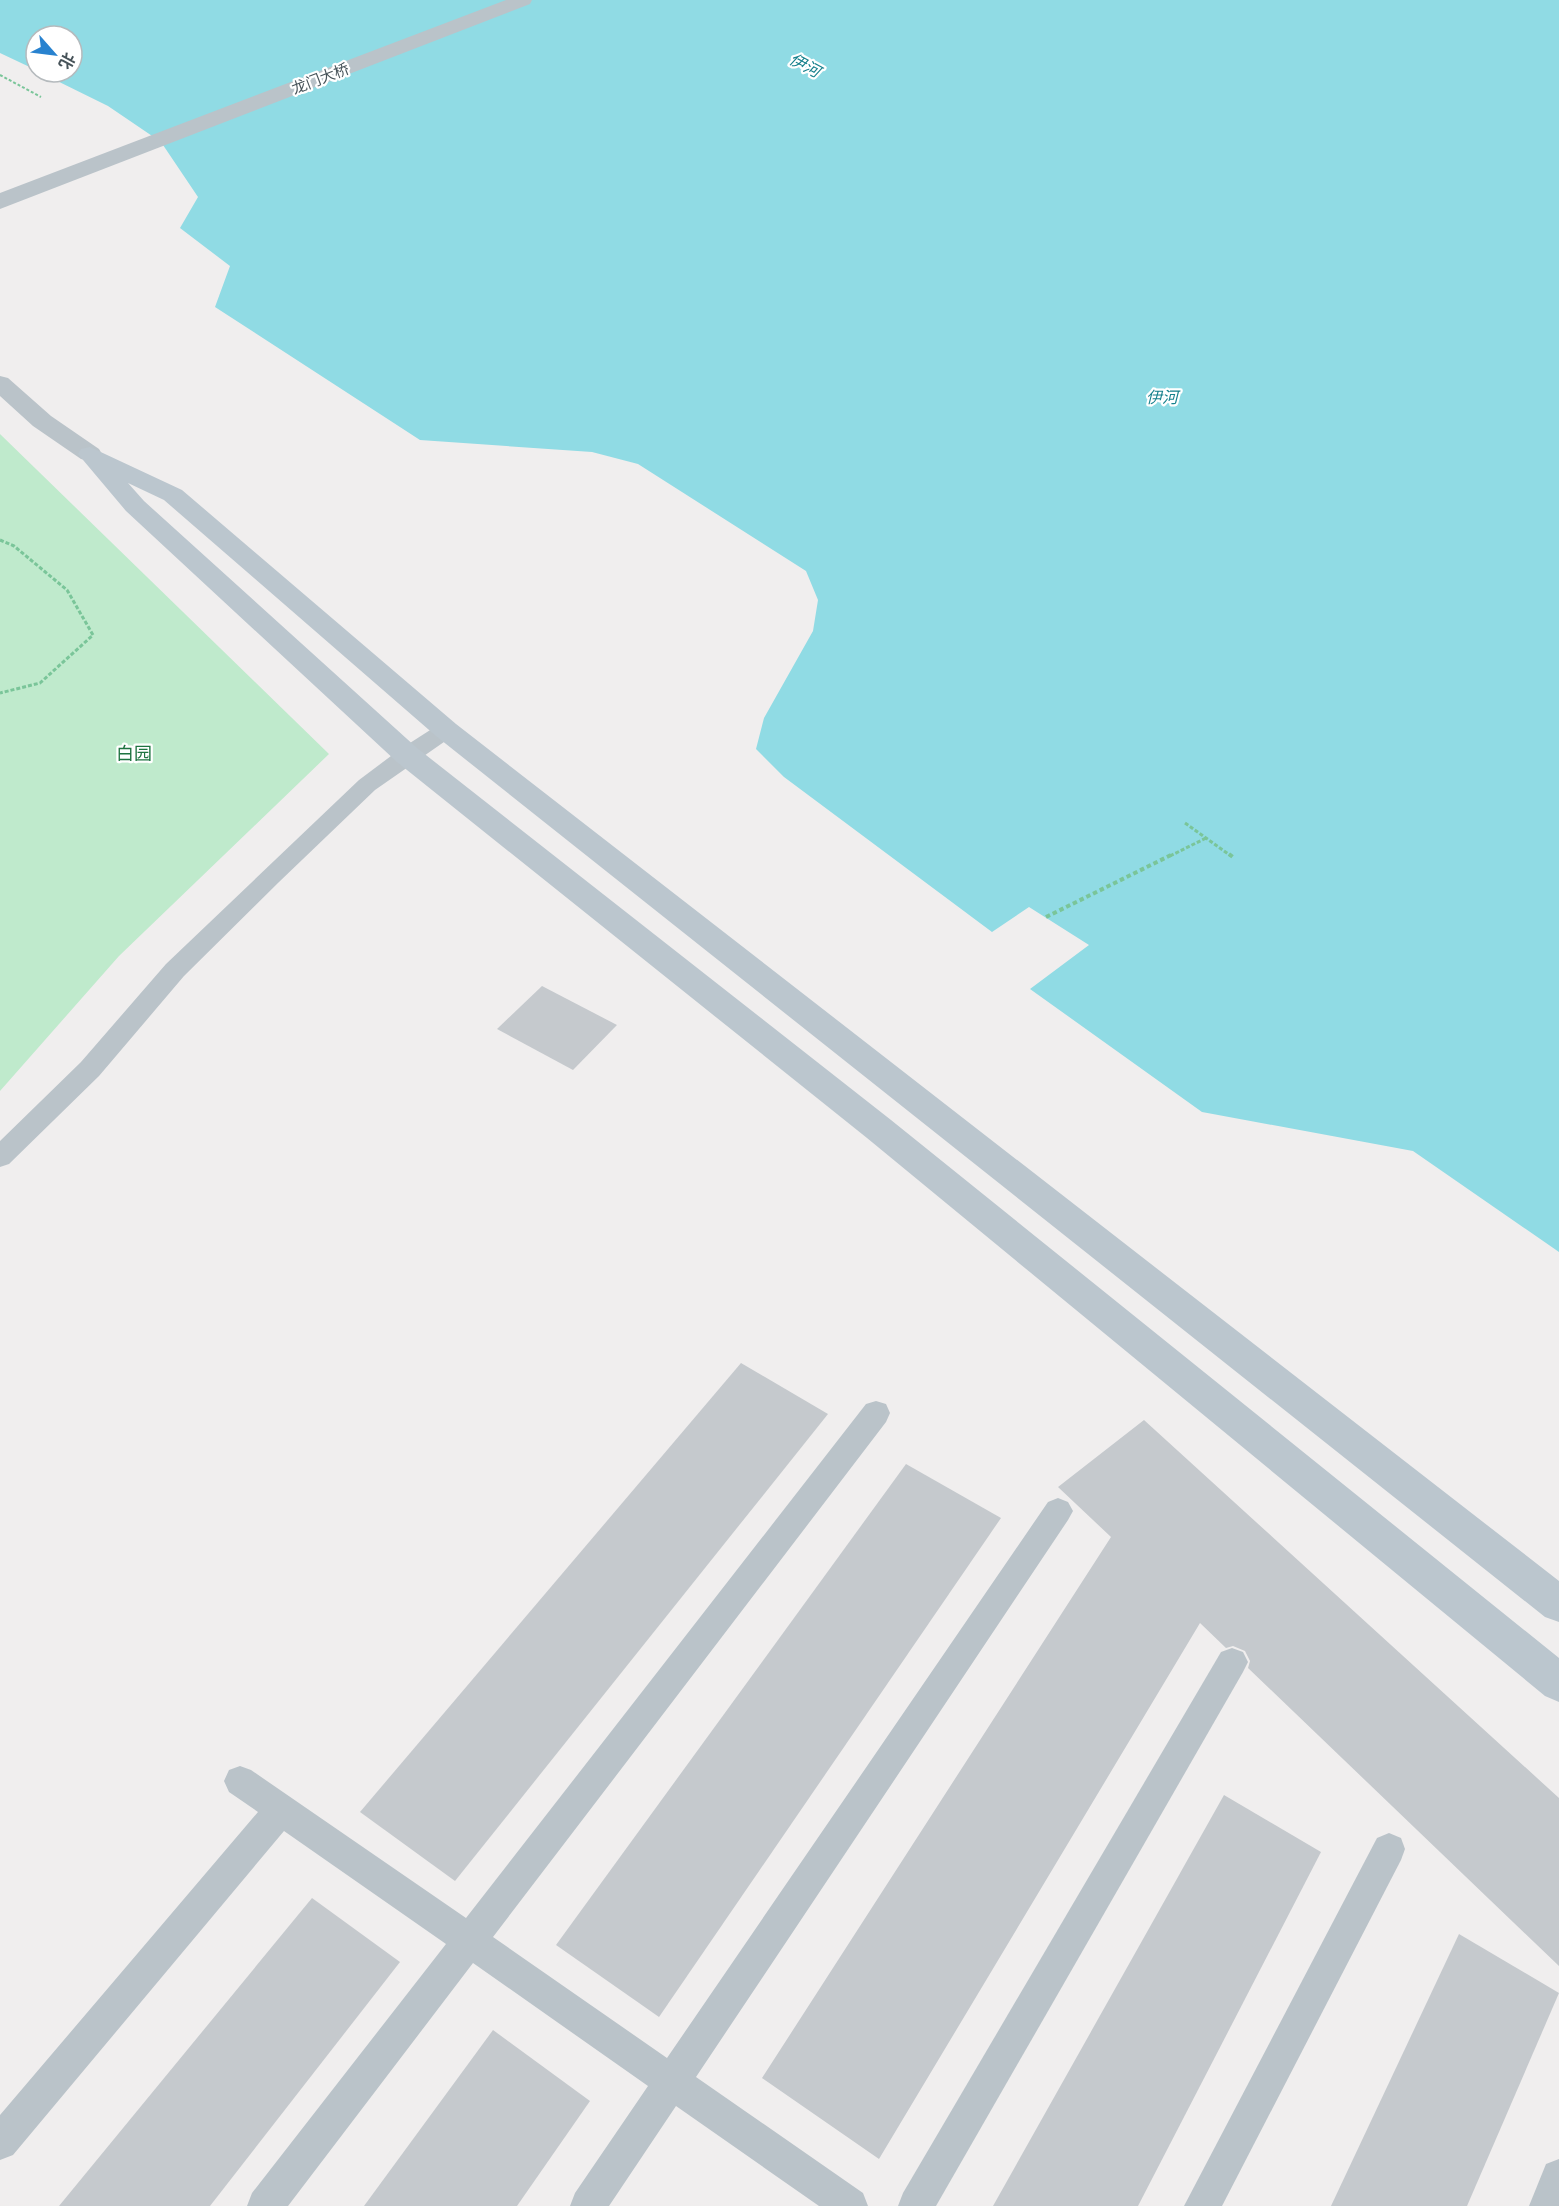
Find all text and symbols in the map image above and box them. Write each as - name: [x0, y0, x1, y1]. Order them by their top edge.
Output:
- north arrow: [24, 24, 84, 84]
- water label: 伊河: [786, 48, 827, 84]
- text: 北: [54, 49, 81, 73]
- street label: 龙门大桥: [288, 58, 352, 98]
- water label: 伊河: [1146, 386, 1181, 408]
- park label: 白园: [116, 741, 152, 765]

